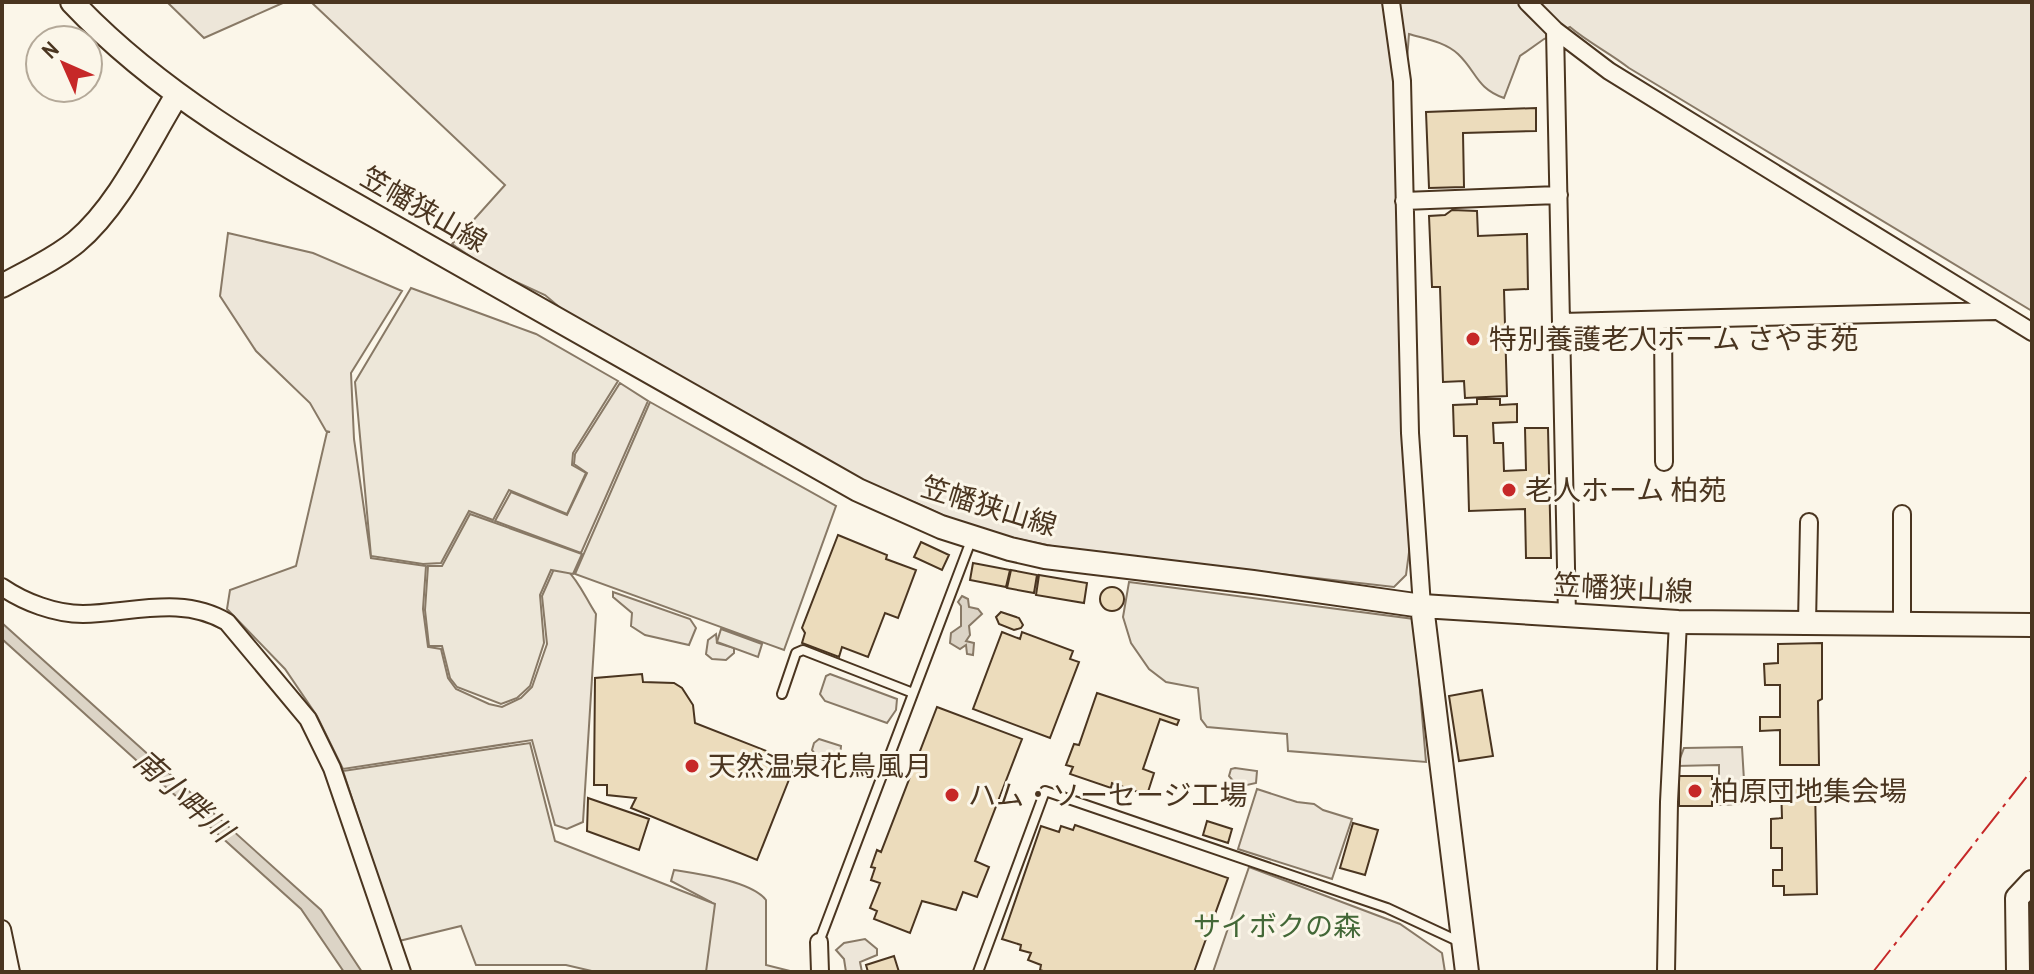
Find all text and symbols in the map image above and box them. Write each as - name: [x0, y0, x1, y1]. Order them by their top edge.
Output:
- north arrow: [24, 24, 104, 104]
- text: N: [35, 35, 65, 65]
- street label: 笠幡狭山線: [354, 158, 494, 260]
- place label: 特別養護老人ホーム さやま苑: [1489, 320, 1859, 358]
- marker: 特別養護老人ホーム さやま苑: [1464, 330, 1482, 348]
- street label: 笠幡狭山線: [916, 467, 1062, 545]
- place label: 老人ホーム 柏苑: [1525, 471, 1727, 509]
- marker: 老人ホーム 柏苑: [1500, 481, 1518, 499]
- street label: 笠幡狭山線: [1552, 565, 1694, 611]
- water label: 南小畔川: [126, 740, 244, 852]
- place label: 天然温泉花鳥風月: [708, 747, 932, 785]
- marker: 天然温泉花鳥風月: [683, 757, 701, 775]
- place label: 柏原団地集会場: [1711, 772, 1907, 810]
- place label: ハム・ソーセージ工場: [968, 776, 1247, 814]
- marker: 柏原団地集会場: [1686, 782, 1704, 800]
- marker: ハム・ソーセージ工場: [943, 786, 961, 804]
- park label: サイボクの森: [1193, 907, 1361, 945]

